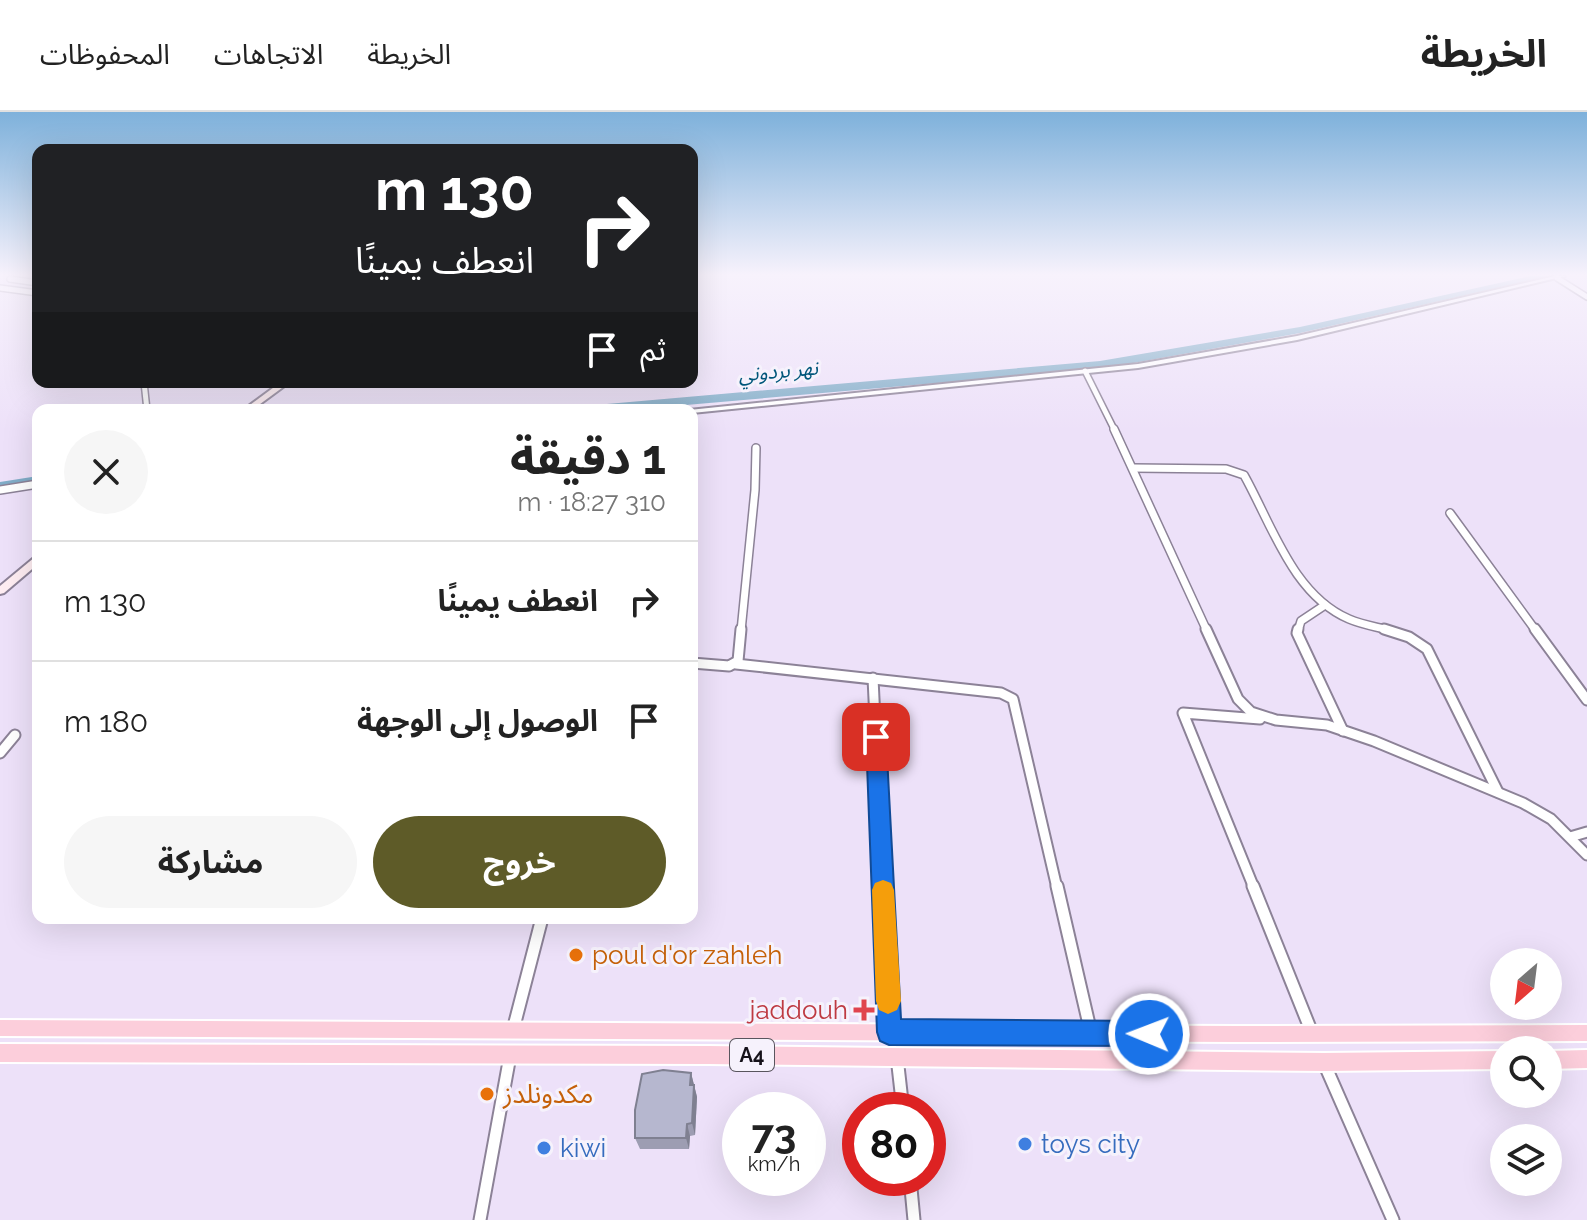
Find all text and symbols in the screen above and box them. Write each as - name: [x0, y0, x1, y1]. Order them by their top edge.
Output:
- text: الخريطة: [1421, 31, 1547, 76]
- text: المحفوظات: [40, 38, 170, 71]
- text: الاتجاهات: [214, 38, 323, 71]
- text: الخريطة: [367, 38, 451, 71]
- text: 130 m: [375, 157, 534, 223]
- icon: right: [562, 176, 666, 280]
- text: انعطف يمينًا: [355, 239, 534, 281]
- icon: arrive: [580, 328, 624, 372]
- text: ثم: [640, 332, 666, 367]
- water label: نهر بردوني: [737, 355, 821, 390]
- text: 1 دقيقة: [510, 429, 666, 485]
- button: close: [64, 430, 148, 514]
- text: 310 m · 18:27: [517, 487, 666, 517]
- icon: right: [622, 579, 666, 623]
- text: انعطف يمينًا: [437, 583, 598, 618]
- text: 130 m: [64, 584, 146, 619]
- icon: arrive: [622, 699, 666, 743]
- text: الوصول إلى الوجهة: [357, 703, 598, 738]
- pin: [842, 703, 910, 771]
- text: 180 m: [64, 704, 148, 739]
- icon: arrive: [854, 715, 898, 759]
- button: مشاركة: [64, 816, 357, 908]
- button: خروج: [373, 816, 666, 908]
- place label: poul d'or zahleh: [592, 940, 783, 970]
- marker: poul d'or zahleh: [567, 946, 585, 964]
- north arrow: [1490, 948, 1562, 1020]
- map controls: [1490, 948, 1562, 1196]
- position arrow: [1107, 992, 1191, 1076]
- place label: jaddouh: [746, 995, 848, 1025]
- marker: jaddouh: [855, 1001, 873, 1019]
- button: search: [1490, 1036, 1562, 1108]
- road number: A4: [730, 1039, 774, 1071]
- place label: مكدونلدز: [502, 1079, 593, 1109]
- marker: مكدونلدز: [478, 1085, 496, 1103]
- speed limit sign: 80: [842, 1092, 946, 1196]
- text: 73: [752, 1110, 796, 1157]
- button: layers: [1490, 1124, 1562, 1196]
- place label: toys city: [1041, 1129, 1140, 1159]
- place label: kiwi: [560, 1133, 606, 1163]
- marker: toys city: [1016, 1135, 1034, 1153]
- marker: kiwi: [535, 1139, 553, 1157]
- text: km/h: [748, 1152, 800, 1176]

